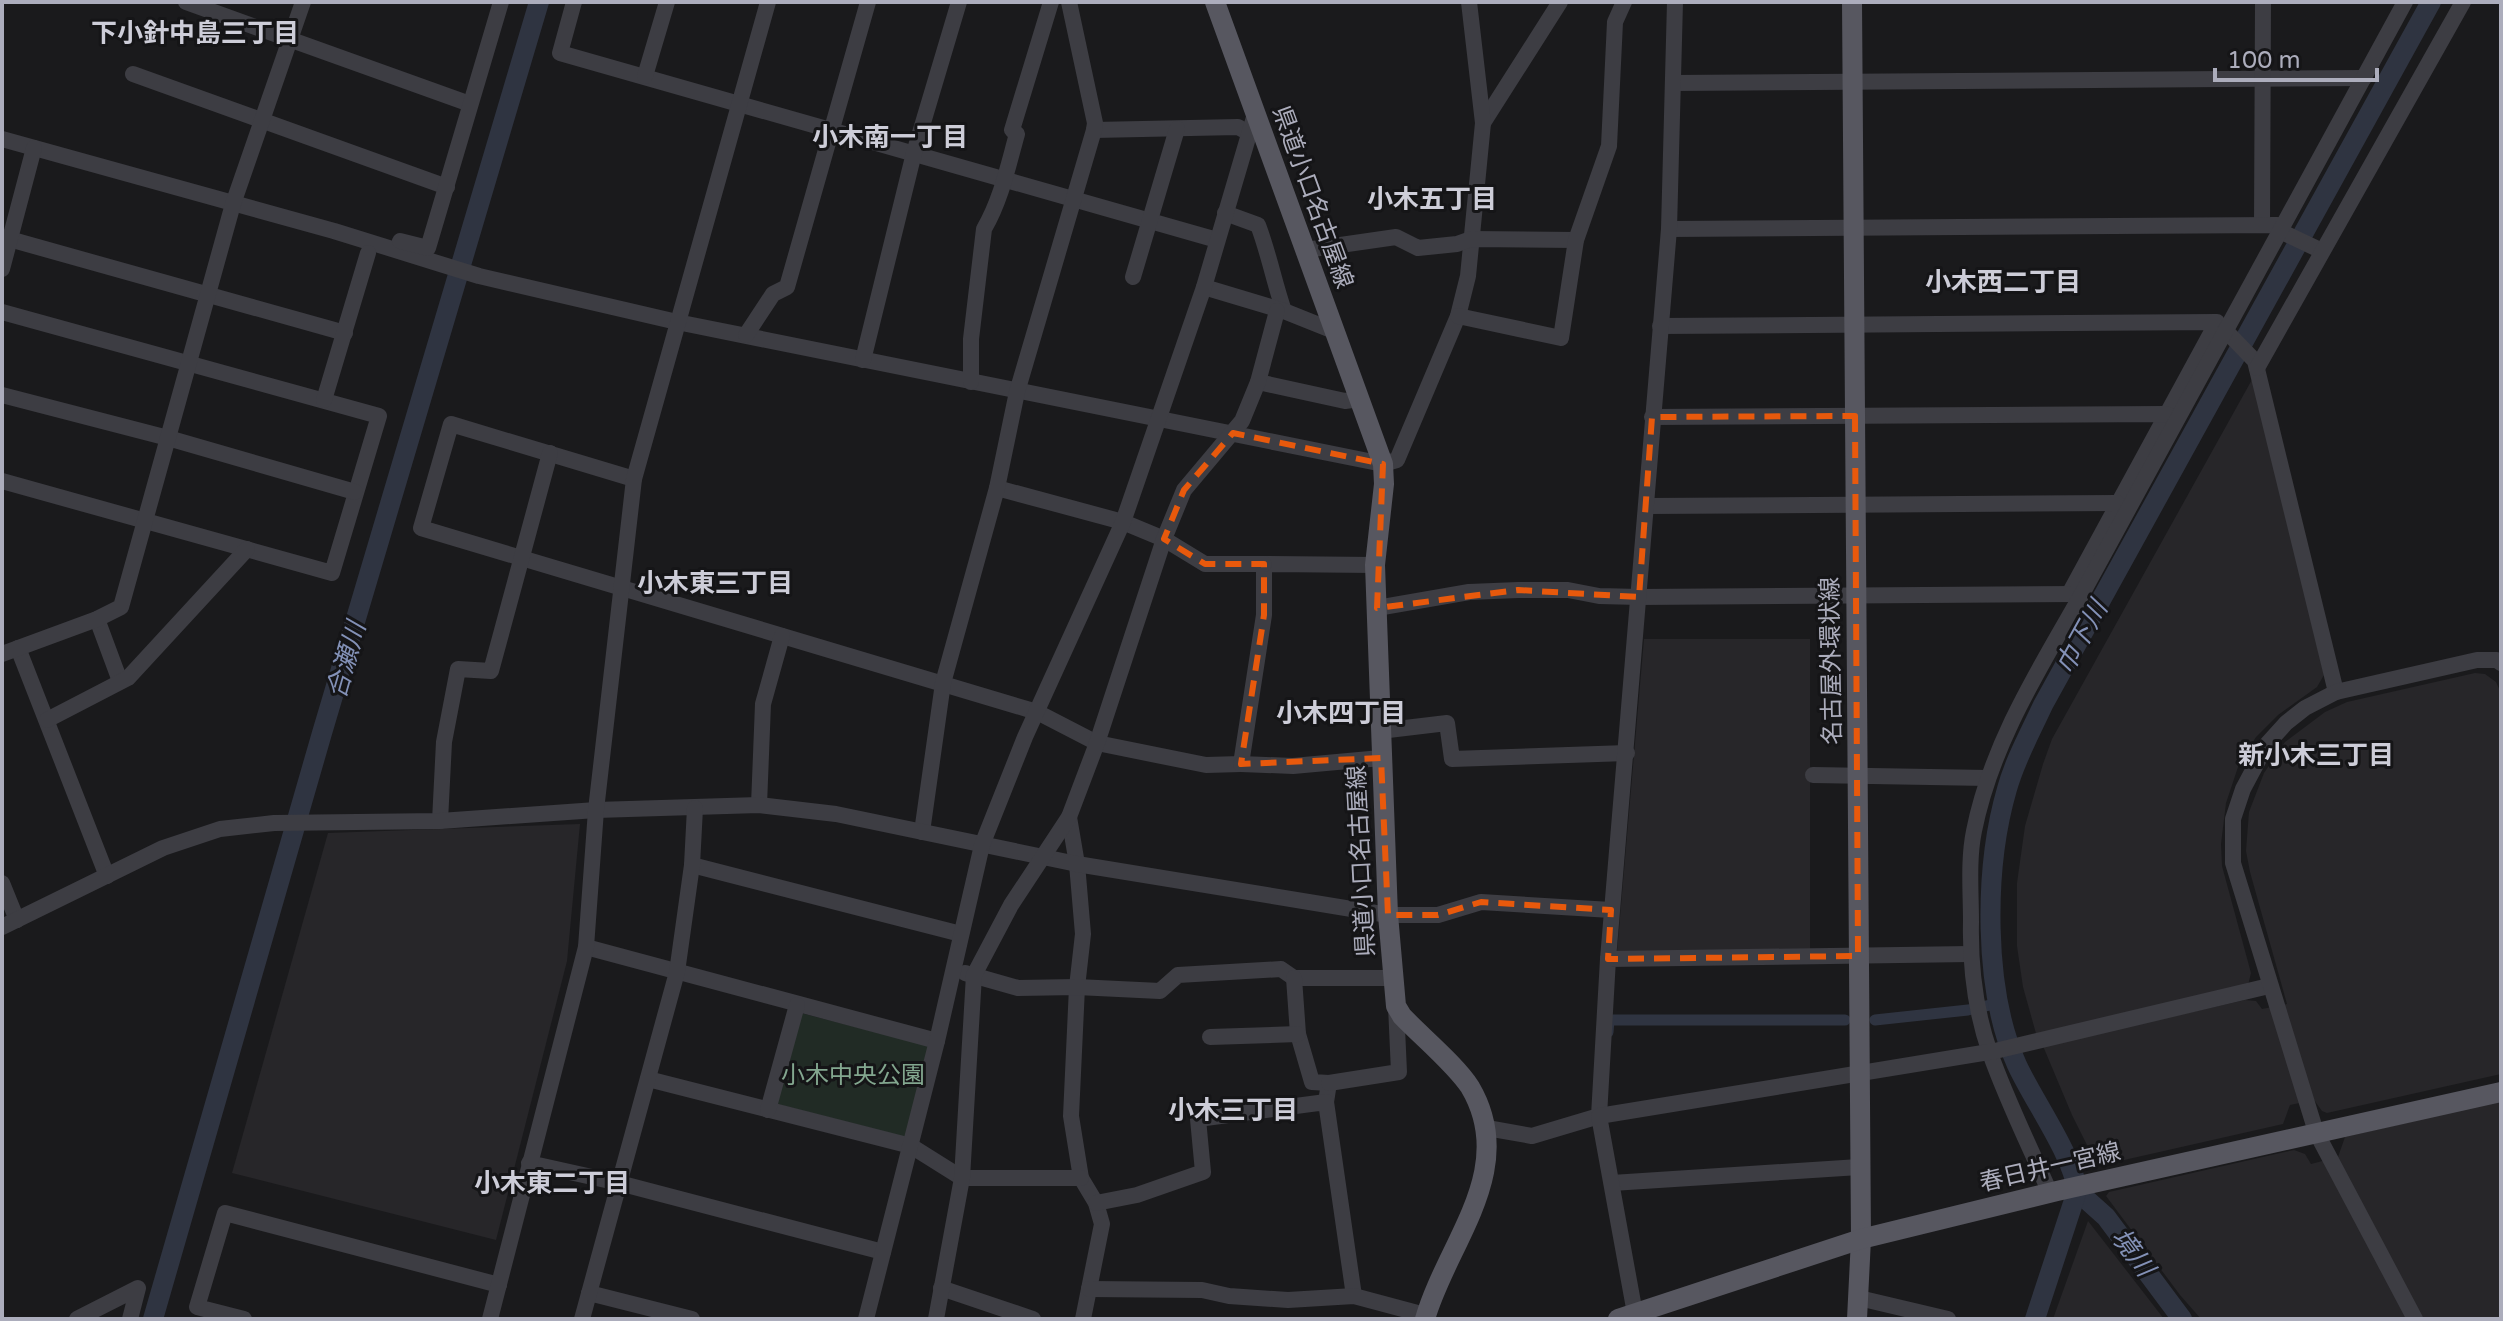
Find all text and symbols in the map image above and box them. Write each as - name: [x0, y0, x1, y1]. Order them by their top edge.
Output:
- district label: 下小針中島三丁目: [91, 18, 299, 49]
- scale bar: [2215, 32, 2377, 82]
- text: 100 m: [2227, 46, 2301, 75]
- street label: 県道小口名古屋線: [1266, 102, 1359, 292]
- district label: 小木南一丁目: [812, 122, 968, 153]
- district label: 小木五丁目: [1367, 184, 1497, 215]
- district label: 小木西二丁目: [1925, 267, 2081, 298]
- district label: 小木東三丁目: [637, 568, 793, 599]
- street label: 名古屋外環状線: [1816, 577, 1847, 745]
- water label: 巾下川: [2049, 593, 2115, 679]
- water label: 合瀬川: [321, 615, 373, 702]
- district label: 小木四丁目: [1276, 698, 1406, 729]
- district label: 新小木三丁目: [2238, 740, 2394, 771]
- street label: 県道小口名古屋線: [1342, 764, 1381, 958]
- park label: 小木中央公園: [781, 1061, 925, 1090]
- district label: 小木三丁目: [1168, 1095, 1298, 1126]
- street label: 春日井一宮線: [1977, 1137, 2124, 1198]
- district label: 小木東二丁目: [474, 1168, 630, 1199]
- water label: 境川: [2105, 1222, 2162, 1285]

